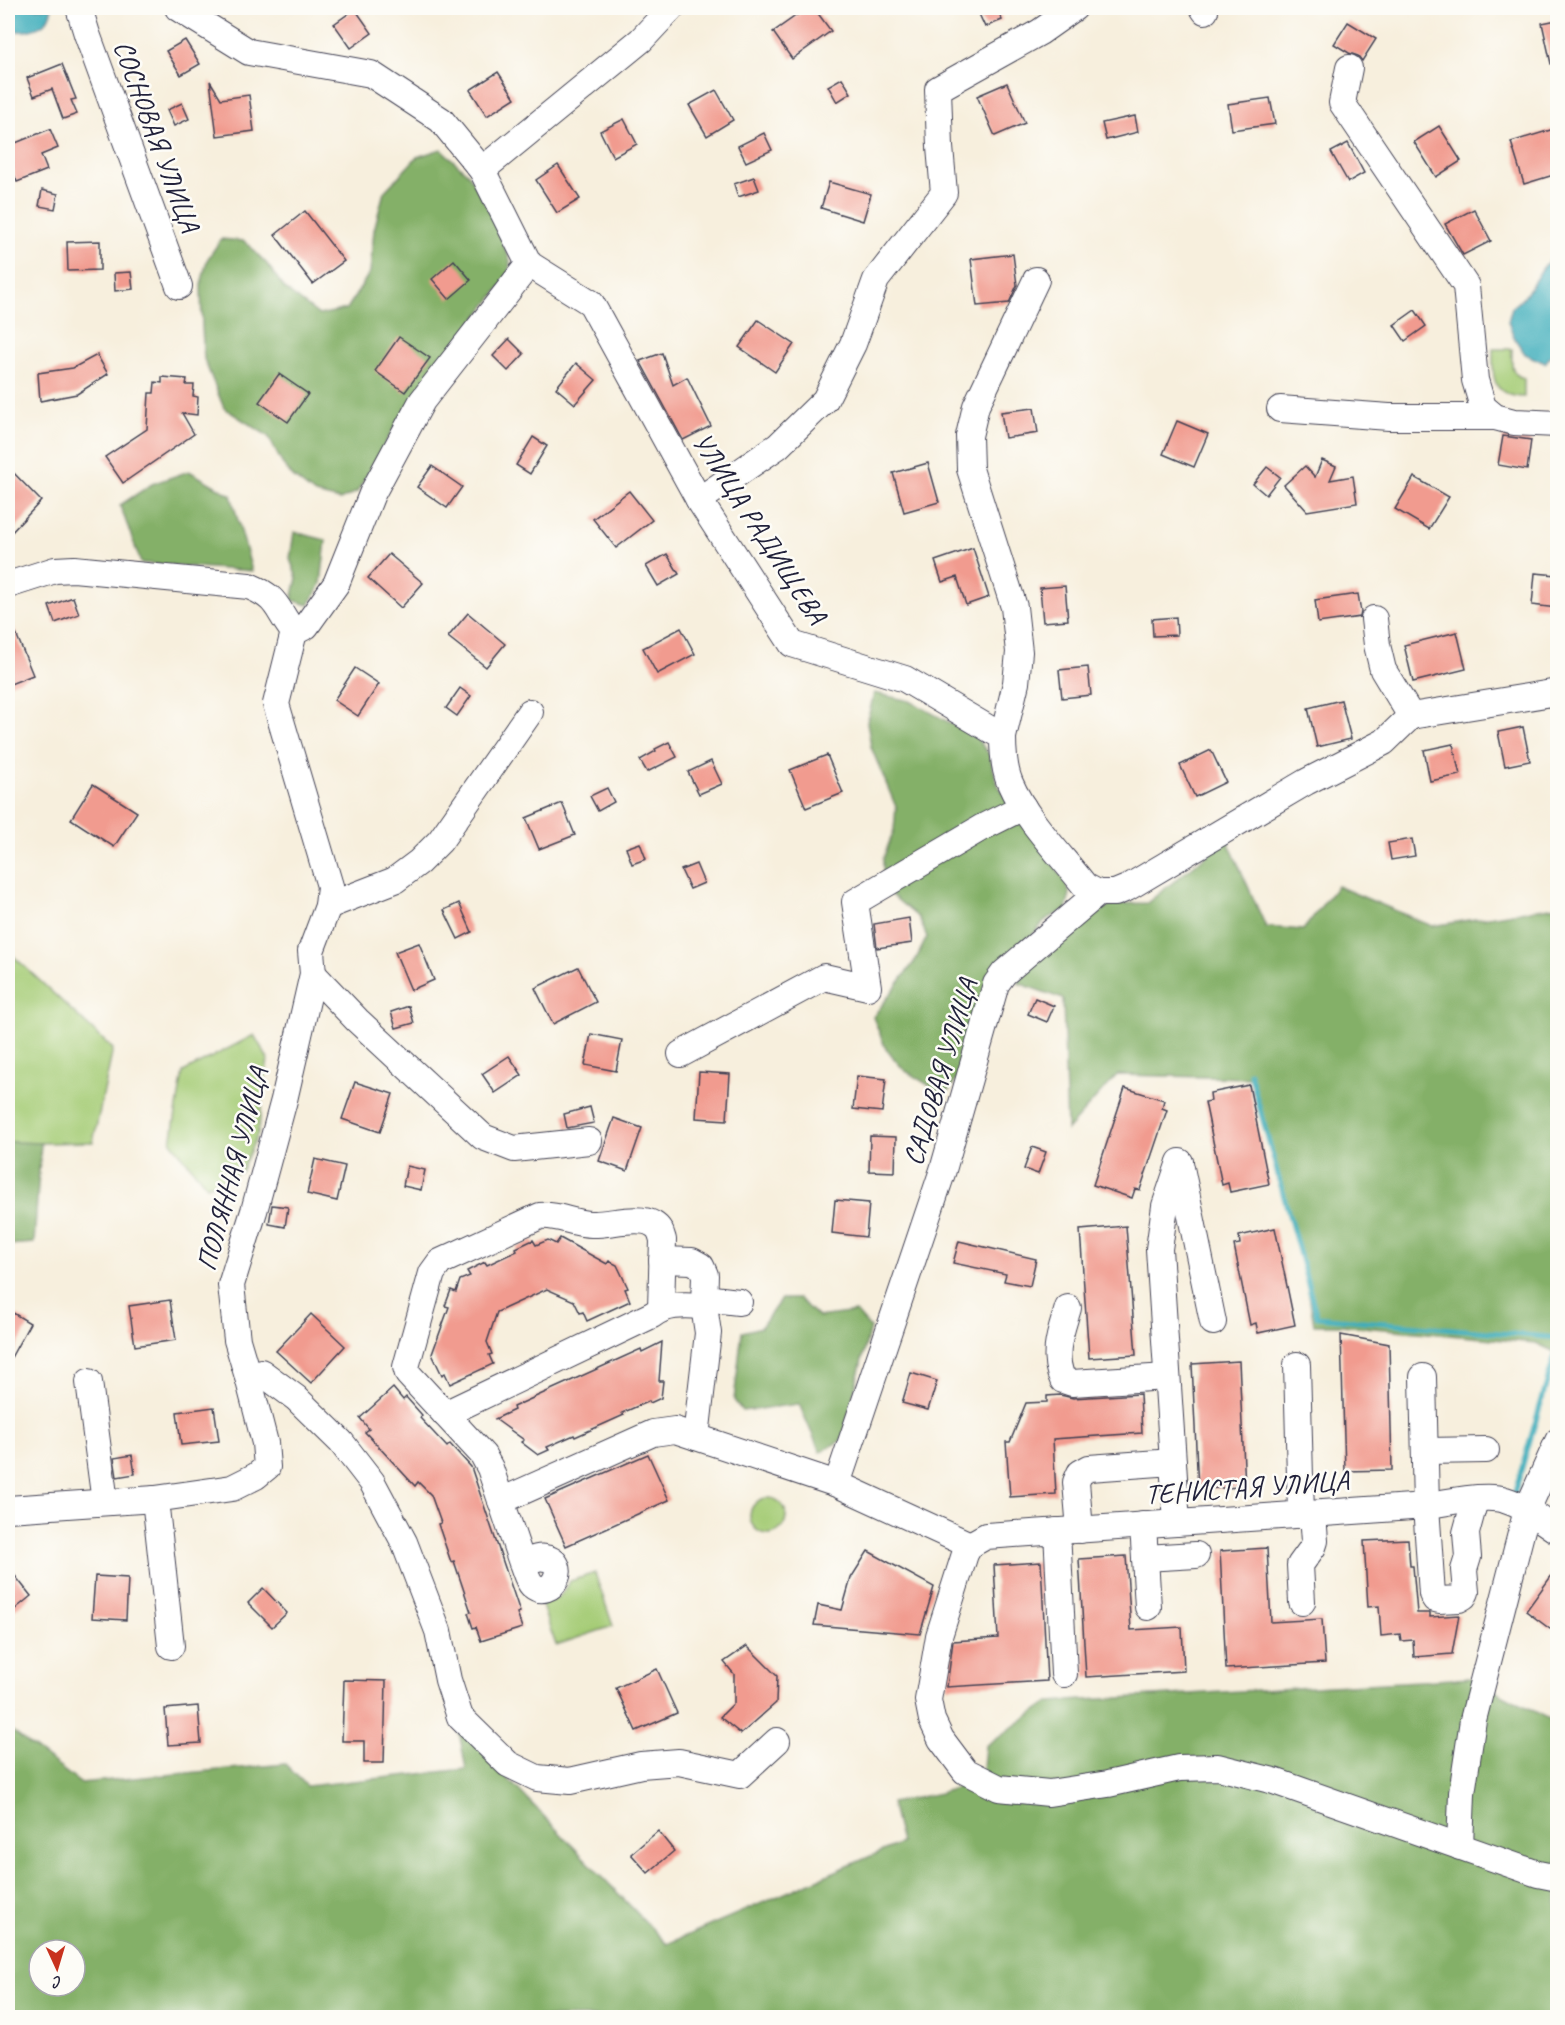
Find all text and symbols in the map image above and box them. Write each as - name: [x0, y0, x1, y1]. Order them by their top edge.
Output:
- street label: СОСНОВАЯ УЛИЦА: [106, 36, 208, 238]
- street label: УЛИЦА РАДИЩЕВА: [685, 426, 836, 632]
- street label: САДОВАЯ УЛИЦА: [895, 973, 986, 1169]
- street label: ПОЛЯННАЯ УЛИЦА: [188, 1062, 276, 1274]
- street label: ТЕНИСТАЯ УЛИЦА: [1144, 1462, 1352, 1512]
- north arrow: [27, 1938, 87, 1998]
- text: С: [51, 1972, 63, 1992]

